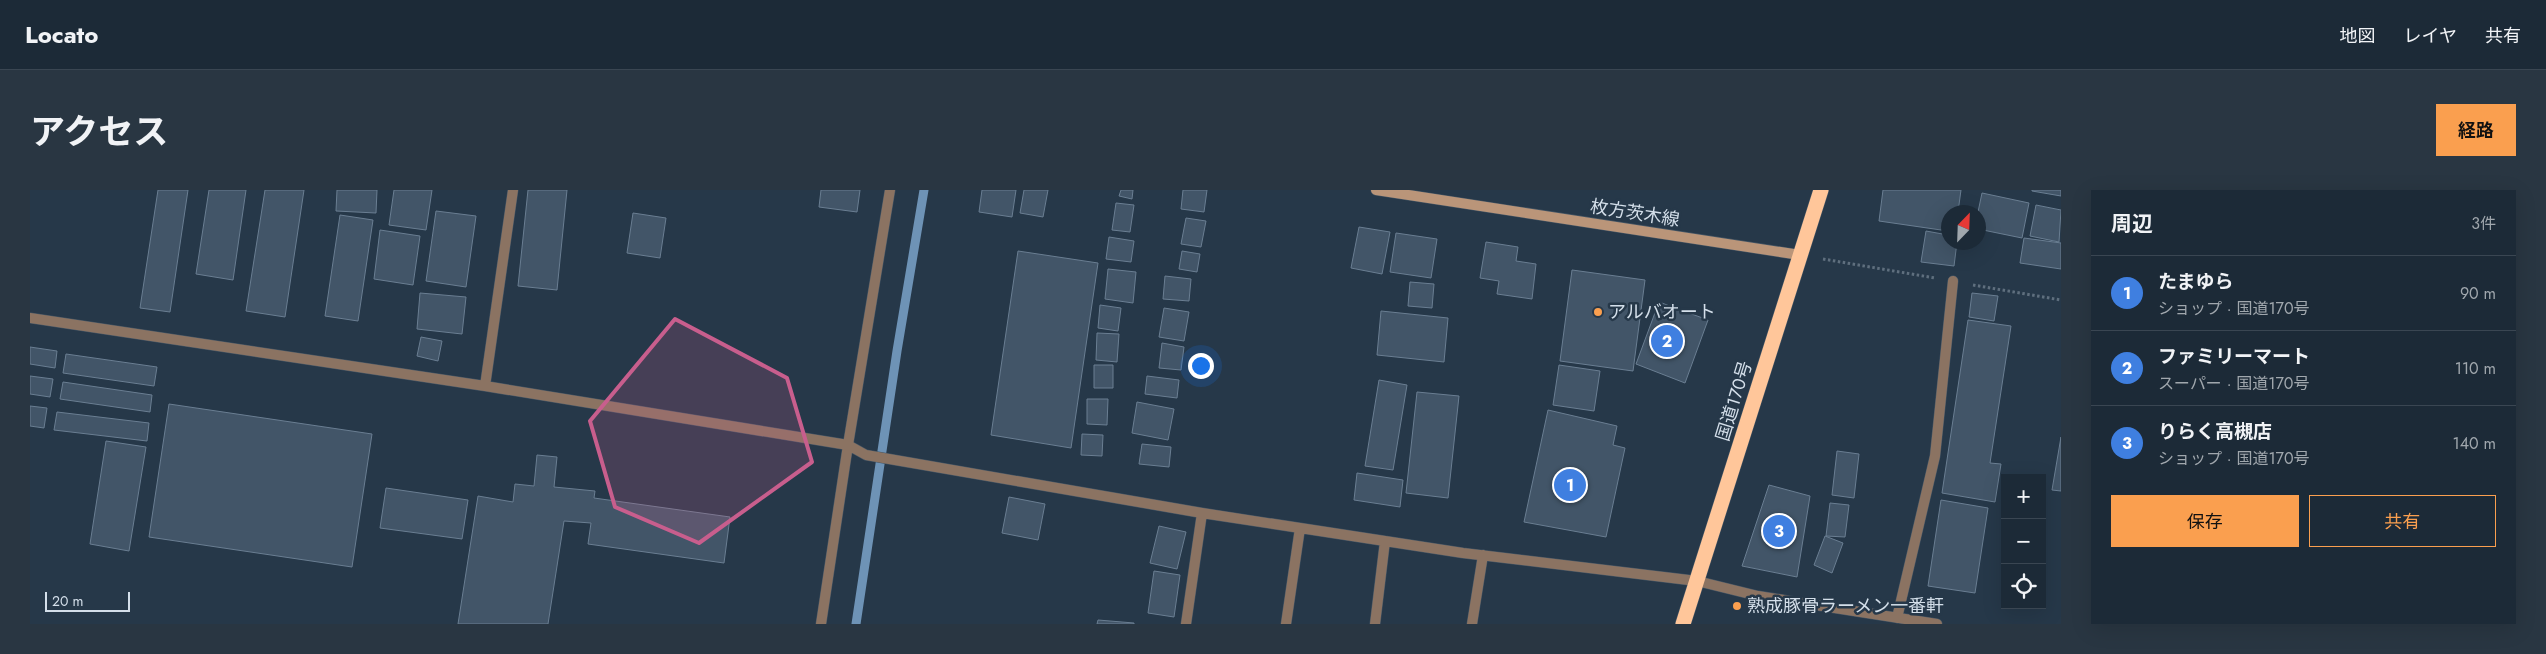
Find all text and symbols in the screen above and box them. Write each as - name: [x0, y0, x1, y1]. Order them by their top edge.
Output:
- text: Locato: [25, 17, 98, 52]
- text: 地図: [2340, 23, 2376, 49]
- text: レイヤ: [2404, 23, 2457, 49]
- text: 共有: [2485, 23, 2521, 49]
- button: 経路: [2436, 104, 2516, 156]
- text: アクセス: [30, 107, 168, 157]
- street label: 枚方茨木線: [1589, 193, 1681, 233]
- north arrow: [1941, 205, 1986, 250]
- text: 周辺: [2111, 209, 2153, 239]
- text: 3件: [2471, 212, 2496, 235]
- text: たまゆら: [2158, 268, 2233, 295]
- text: 1: [2123, 282, 2131, 305]
- text: 90 m: [2460, 282, 2496, 305]
- text: ショップ · 国道170号: [2158, 297, 2310, 320]
- place label: アルバオート: [1608, 299, 1716, 325]
- marker: アルバオート: [1592, 306, 1604, 318]
- pin: 2: [1651, 322, 1683, 360]
- text: ファミリーマート: [2158, 343, 2310, 370]
- your location: [1188, 353, 1214, 379]
- text: 2: [2122, 357, 2132, 380]
- text: 110 m: [2455, 357, 2496, 380]
- street label: 国道170号: [1710, 358, 1758, 444]
- text: スーパー · 国道170号: [2158, 372, 2309, 395]
- text: りらく高槻店: [2158, 418, 2272, 445]
- text: 3: [2122, 432, 2132, 455]
- text: 140 m: [2453, 432, 2496, 455]
- text: ショップ · 国道170号: [2158, 447, 2310, 470]
- pin: 1: [1554, 466, 1586, 504]
- map controls: [2001, 474, 2046, 609]
- button: +: [2001, 474, 2046, 519]
- button: 保存: [2111, 495, 2299, 547]
- button: 共有: [2309, 495, 2496, 547]
- pin: 3: [1763, 512, 1795, 550]
- button: −: [2001, 519, 2046, 564]
- button: locate: [2001, 564, 2046, 609]
- scale bar: [45, 589, 130, 612]
- text: 20 m: [52, 591, 84, 611]
- place label: 熟成豚骨ラーメン一番軒: [1747, 593, 1944, 619]
- marker: 熟成豚骨ラーメン一番軒: [1731, 600, 1743, 612]

